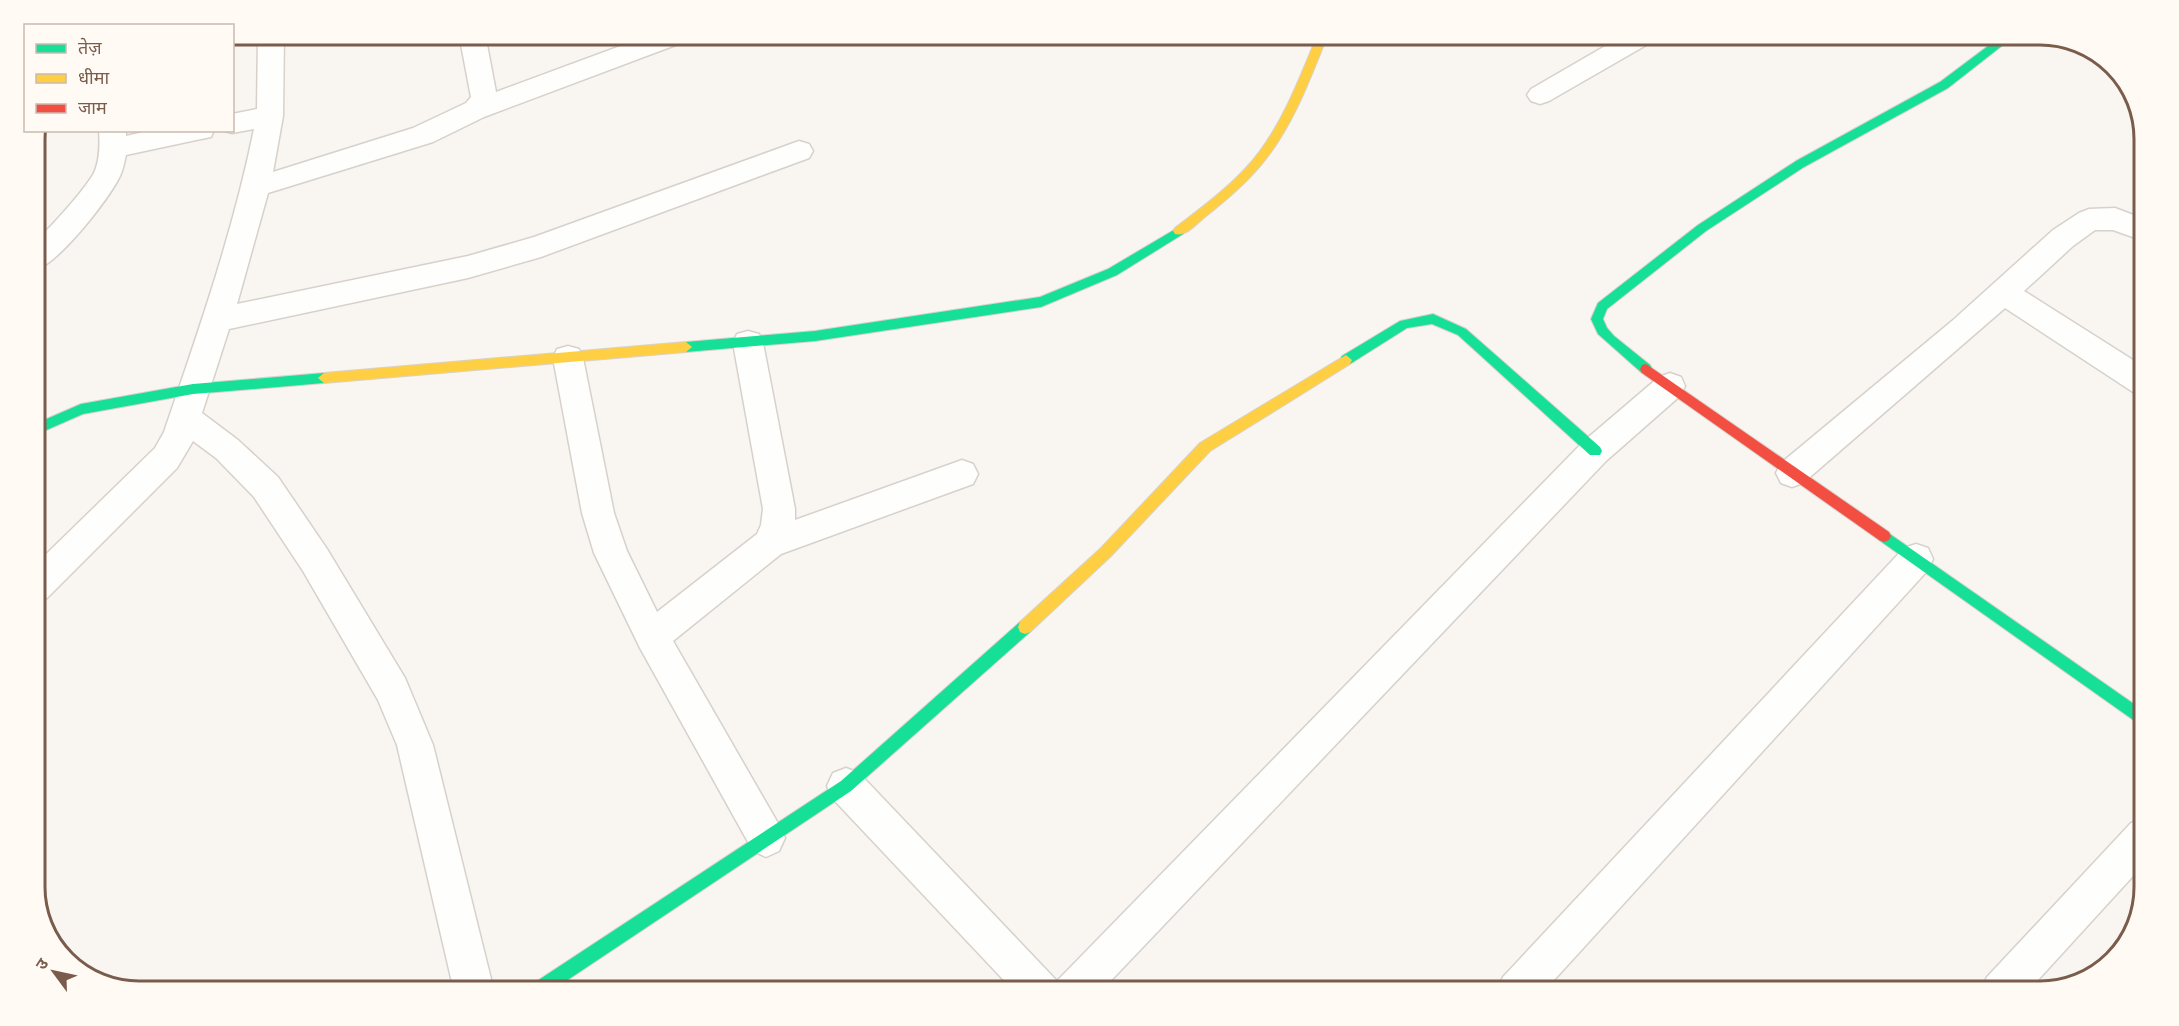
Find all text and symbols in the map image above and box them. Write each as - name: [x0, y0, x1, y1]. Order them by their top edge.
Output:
- legend: [24, 24, 234, 132]
- text: तेज़: [78, 36, 102, 59]
- text: धीमा: [78, 66, 109, 89]
- text: जाम: [78, 96, 108, 119]
- north arrow: [24, 942, 84, 1002]
- text: उ: [30, 954, 53, 973]

